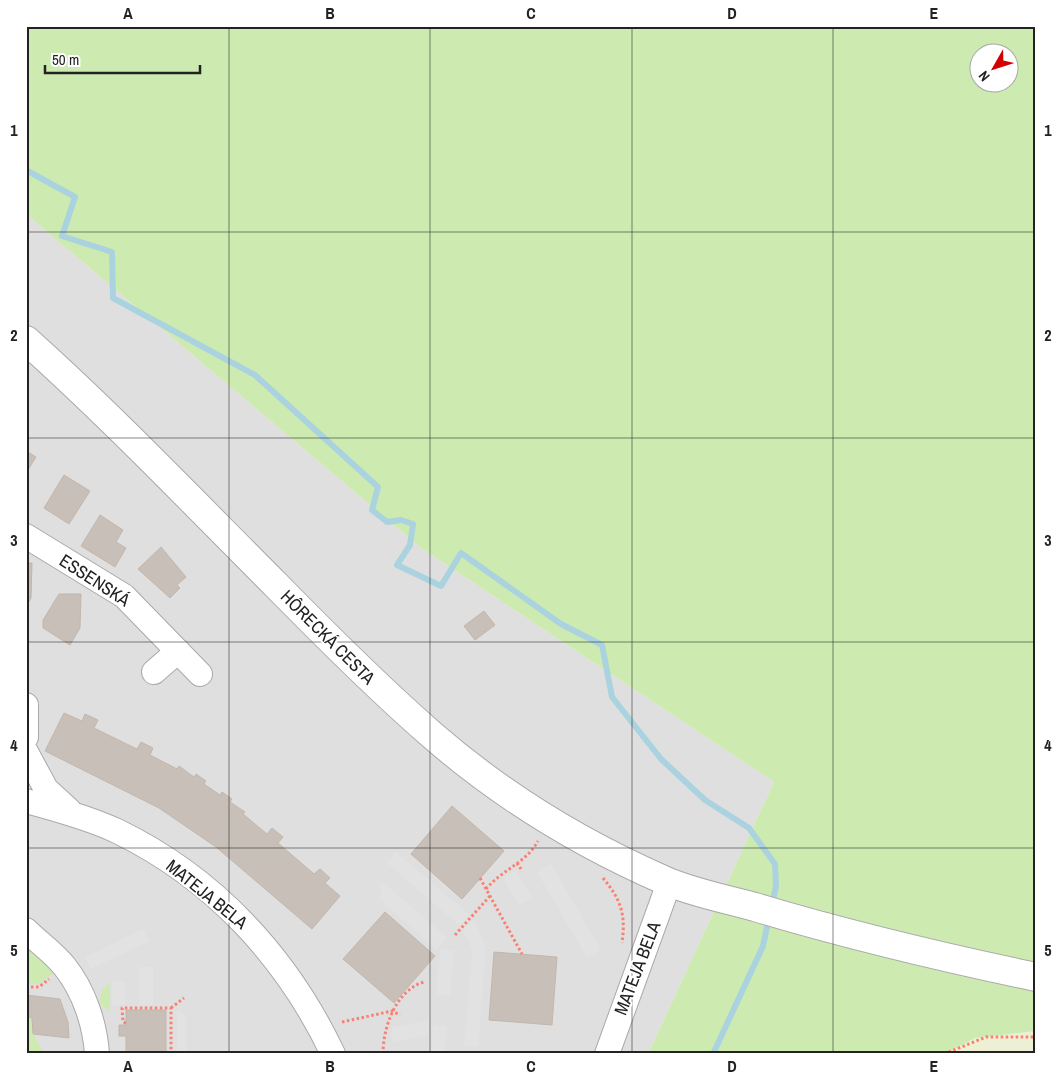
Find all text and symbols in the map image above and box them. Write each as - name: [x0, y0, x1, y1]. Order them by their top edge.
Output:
- text: A: [123, 2, 133, 24]
- text: B: [325, 2, 335, 24]
- text: C: [526, 2, 536, 24]
- text: D: [727, 2, 737, 24]
- text: E: [930, 2, 939, 24]
- scale bar: [45, 42, 200, 74]
- north arrow: [970, 42, 1020, 92]
- text: 50 m: [52, 49, 79, 70]
- text: N: [974, 67, 994, 85]
- text: 1: [10, 119, 18, 141]
- text: 1: [1044, 119, 1052, 141]
- text: 2: [10, 324, 18, 346]
- text: 2: [1044, 324, 1052, 346]
- text: 3: [10, 529, 18, 551]
- text: 3: [1044, 529, 1052, 551]
- street label: ESSENSKÁ: [55, 548, 135, 612]
- street label: HÔRECKÁ CESTA: [275, 584, 381, 690]
- text: 4: [10, 734, 18, 756]
- text: 4: [1044, 734, 1052, 756]
- street label: MATEJA BELA: [161, 853, 253, 935]
- street label: MATEJA BELA: [608, 918, 666, 1018]
- text: 5: [10, 939, 18, 961]
- text: 5: [1044, 939, 1052, 961]
- text: A: [123, 1055, 133, 1077]
- text: B: [325, 1055, 335, 1077]
- text: C: [526, 1055, 536, 1077]
- text: D: [727, 1055, 737, 1077]
- text: E: [930, 1055, 939, 1077]

